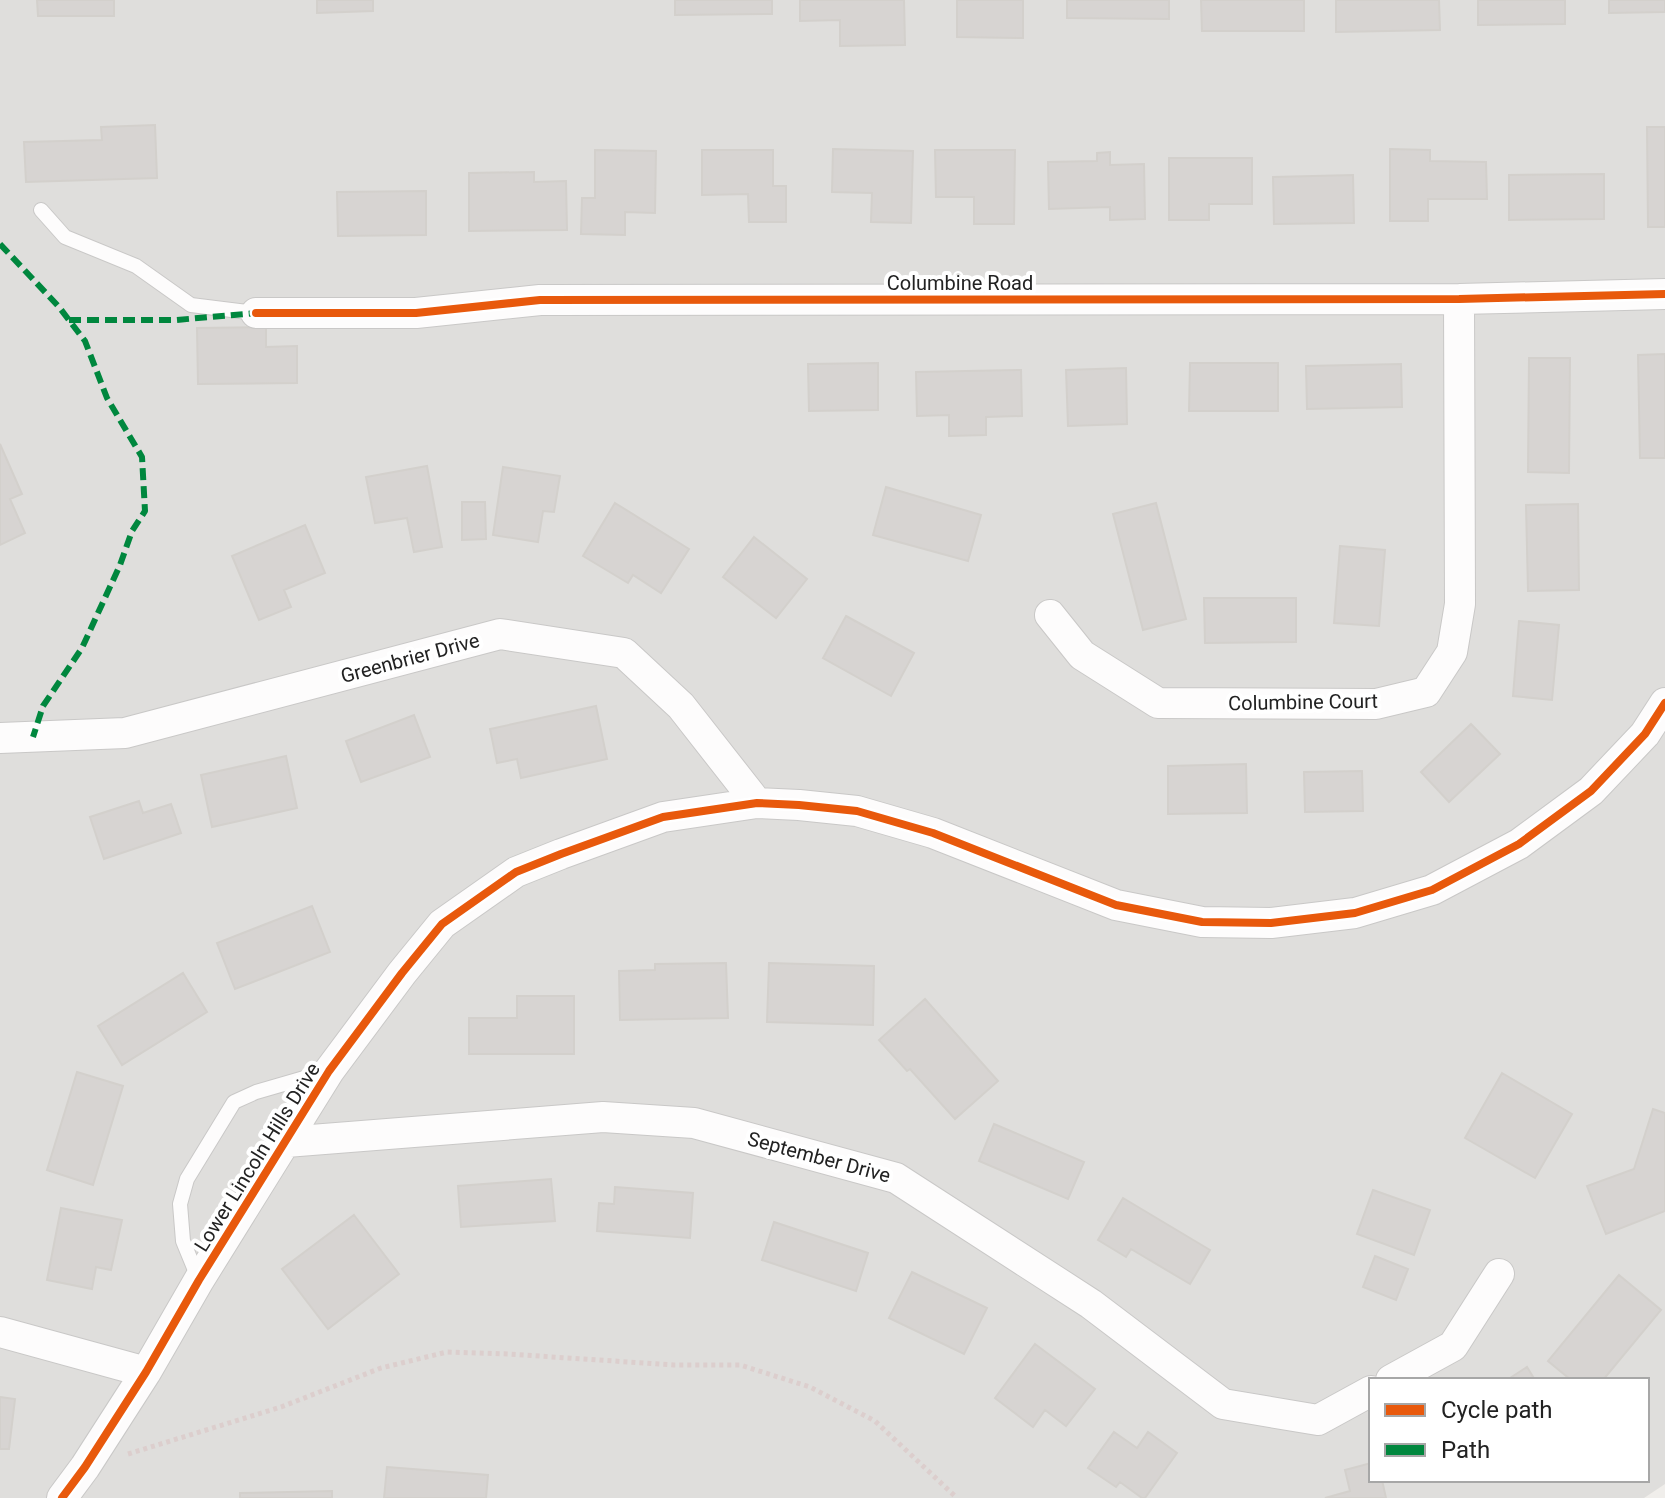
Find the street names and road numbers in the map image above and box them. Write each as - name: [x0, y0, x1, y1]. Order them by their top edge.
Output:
- street label: Columbine Road: [887, 271, 1033, 295]
- street label: Greenbrier Drive: [338, 628, 482, 688]
- street label: Columbine Court: [1228, 689, 1378, 715]
- street label: Lower Lincoln Hills Drive: [189, 1058, 325, 1256]
- street label: September Drive: [745, 1126, 893, 1188]

